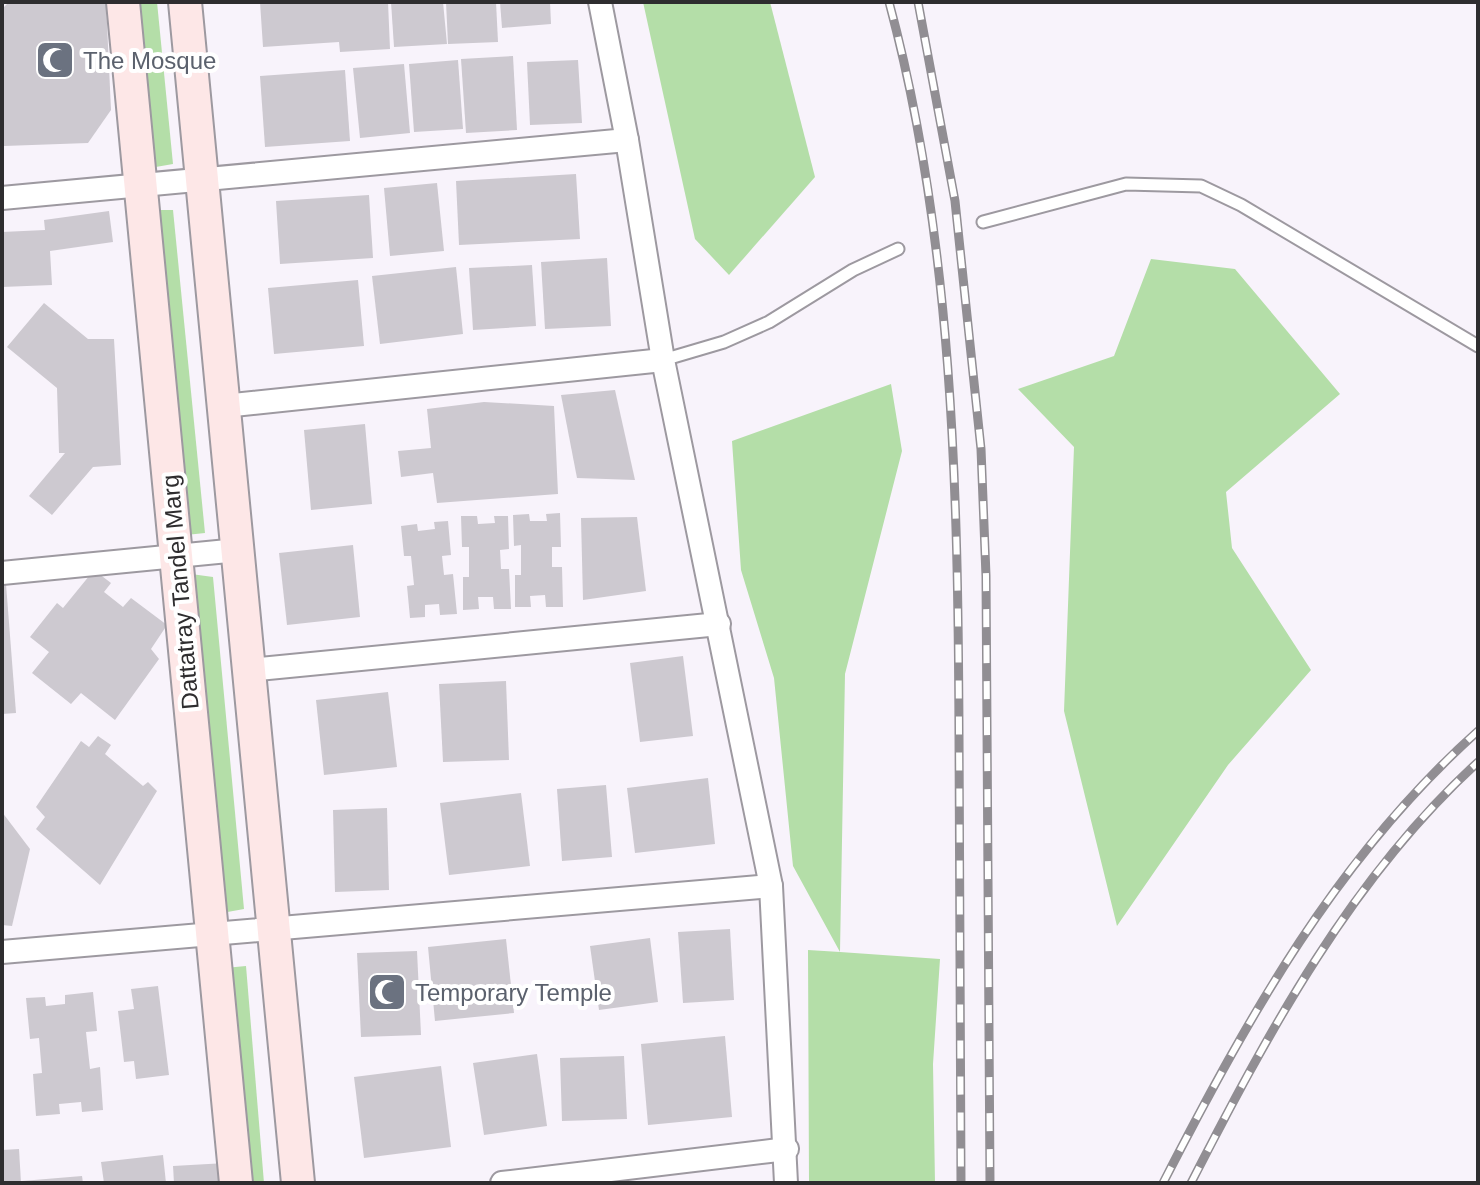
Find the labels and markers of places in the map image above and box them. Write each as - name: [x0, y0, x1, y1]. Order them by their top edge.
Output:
- mosque icon: The Mosque: [34, 39, 76, 81]
- place label: The Mosque: [83, 47, 216, 74]
- mosque icon: Temporary Temple: [366, 971, 408, 1013]
- place label: Temporary Temple: [415, 979, 612, 1006]

